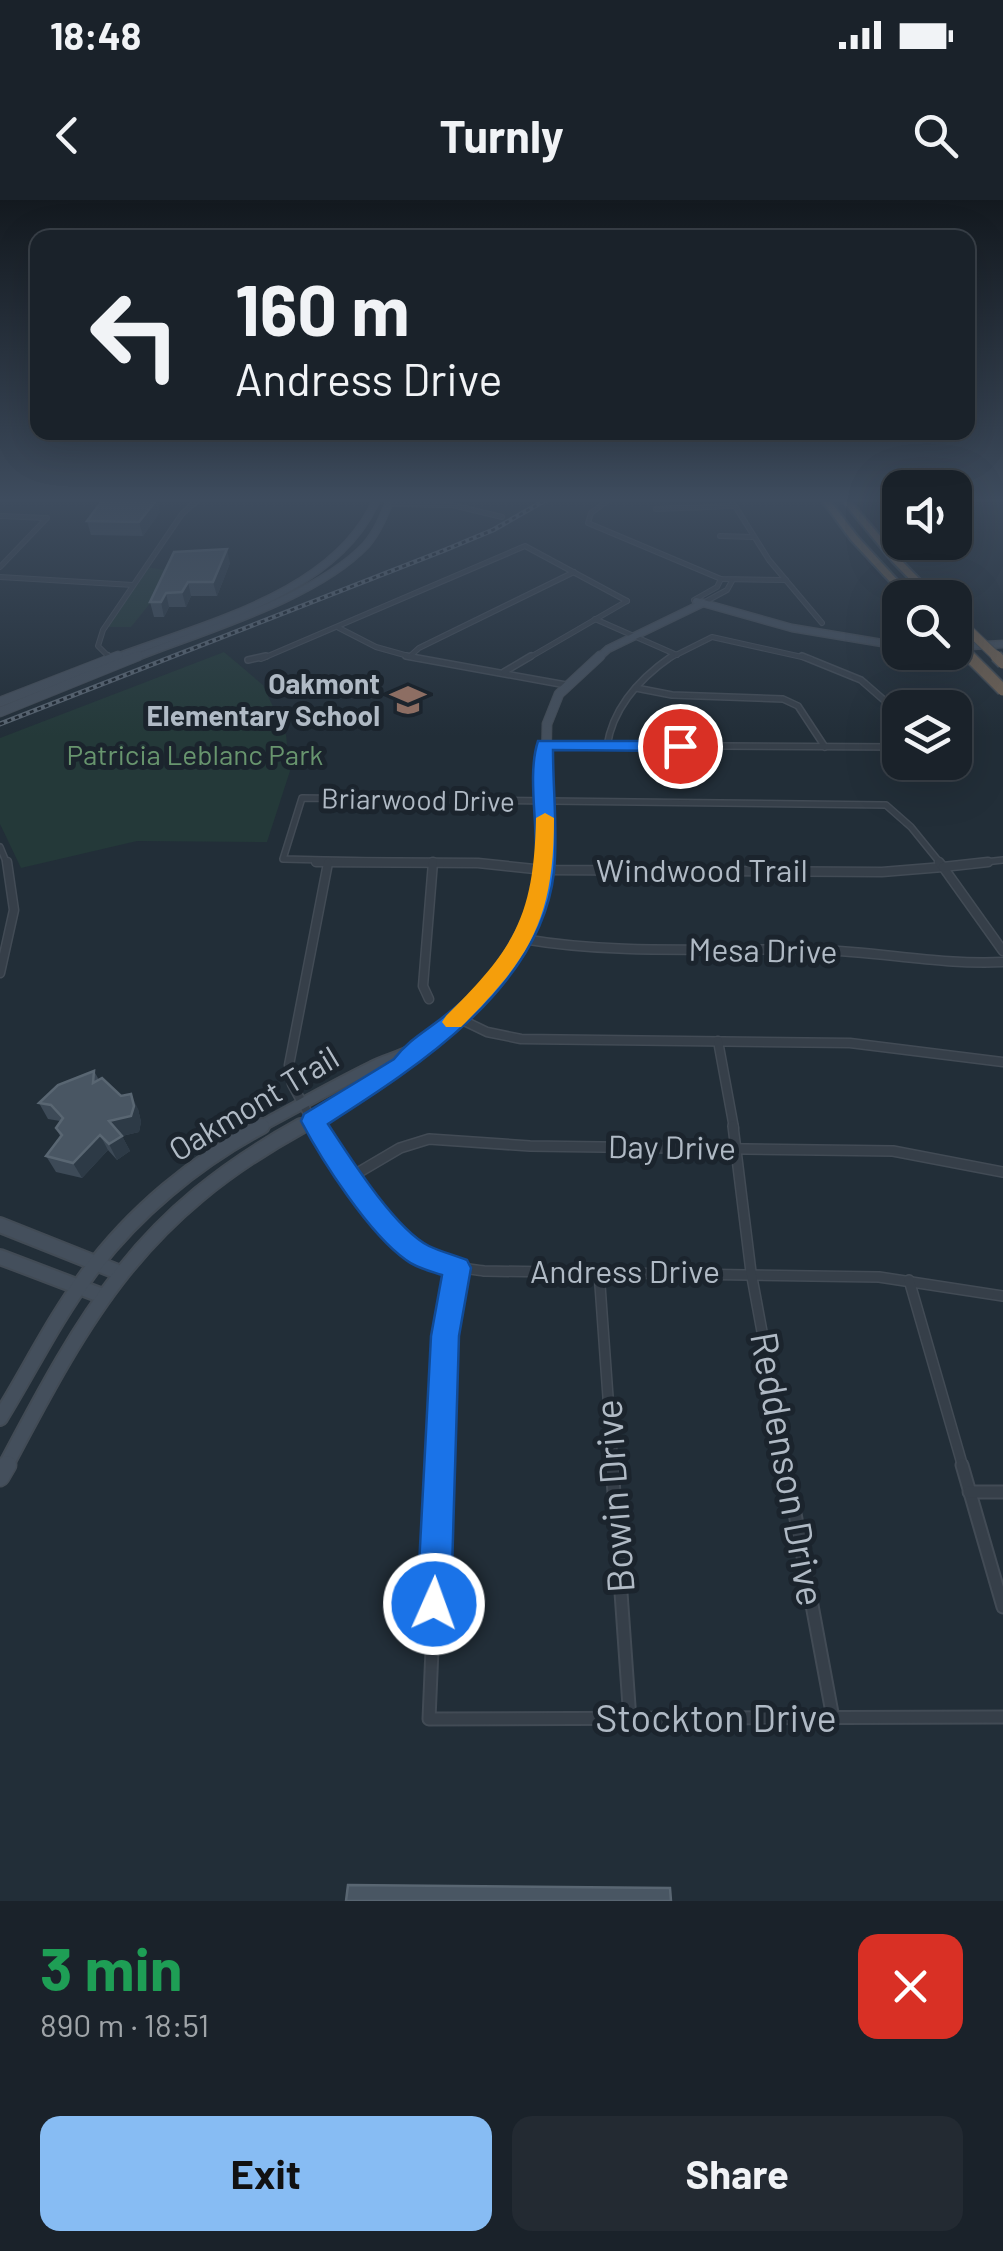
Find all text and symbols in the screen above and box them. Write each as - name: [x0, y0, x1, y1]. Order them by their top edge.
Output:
- text: 18:48: [50, 12, 141, 58]
- icon: back: [40, 108, 95, 163]
- text: Turnly: [439, 108, 564, 162]
- icon: search: [908, 108, 963, 163]
- text: 160 m: [235, 266, 410, 350]
- icon: left: [70, 270, 200, 400]
- text: Andress Drive: [235, 351, 502, 405]
- map controls: [882, 470, 972, 780]
- button: sound: [882, 470, 972, 560]
- button: search: [882, 580, 972, 670]
- place label: Oakmont Elementary School: [147, 666, 380, 732]
- school or university icon: Oakmont Elementary School: [389, 681, 427, 719]
- button: layers: [882, 690, 972, 780]
- pin: [638, 704, 723, 789]
- icon: arrive: [653, 719, 708, 774]
- park label: Patricia Leblanc Park: [67, 737, 323, 771]
- street label: Briarwood Drive: [321, 780, 515, 818]
- street label: Windwood Trail: [596, 850, 808, 888]
- street label: Mesa Drive: [688, 929, 838, 969]
- street label: Oakmont Trail: [161, 1037, 345, 1168]
- street label: Day Drive: [608, 1126, 736, 1166]
- street label: Andress Drive: [530, 1251, 720, 1289]
- street label: Reddenson Drive: [742, 1328, 836, 1609]
- street label: Bowin Drive: [583, 1398, 643, 1594]
- position arrow: [382, 1552, 486, 1656]
- street label: Stockton Drive: [595, 1694, 837, 1740]
- text: 3 min: [40, 1931, 183, 2003]
- button: close: [858, 1934, 963, 2039]
- text: 890 m · 18:51: [40, 2005, 209, 2043]
- button: Exit: [40, 2116, 492, 2231]
- button: Share: [512, 2116, 963, 2231]

